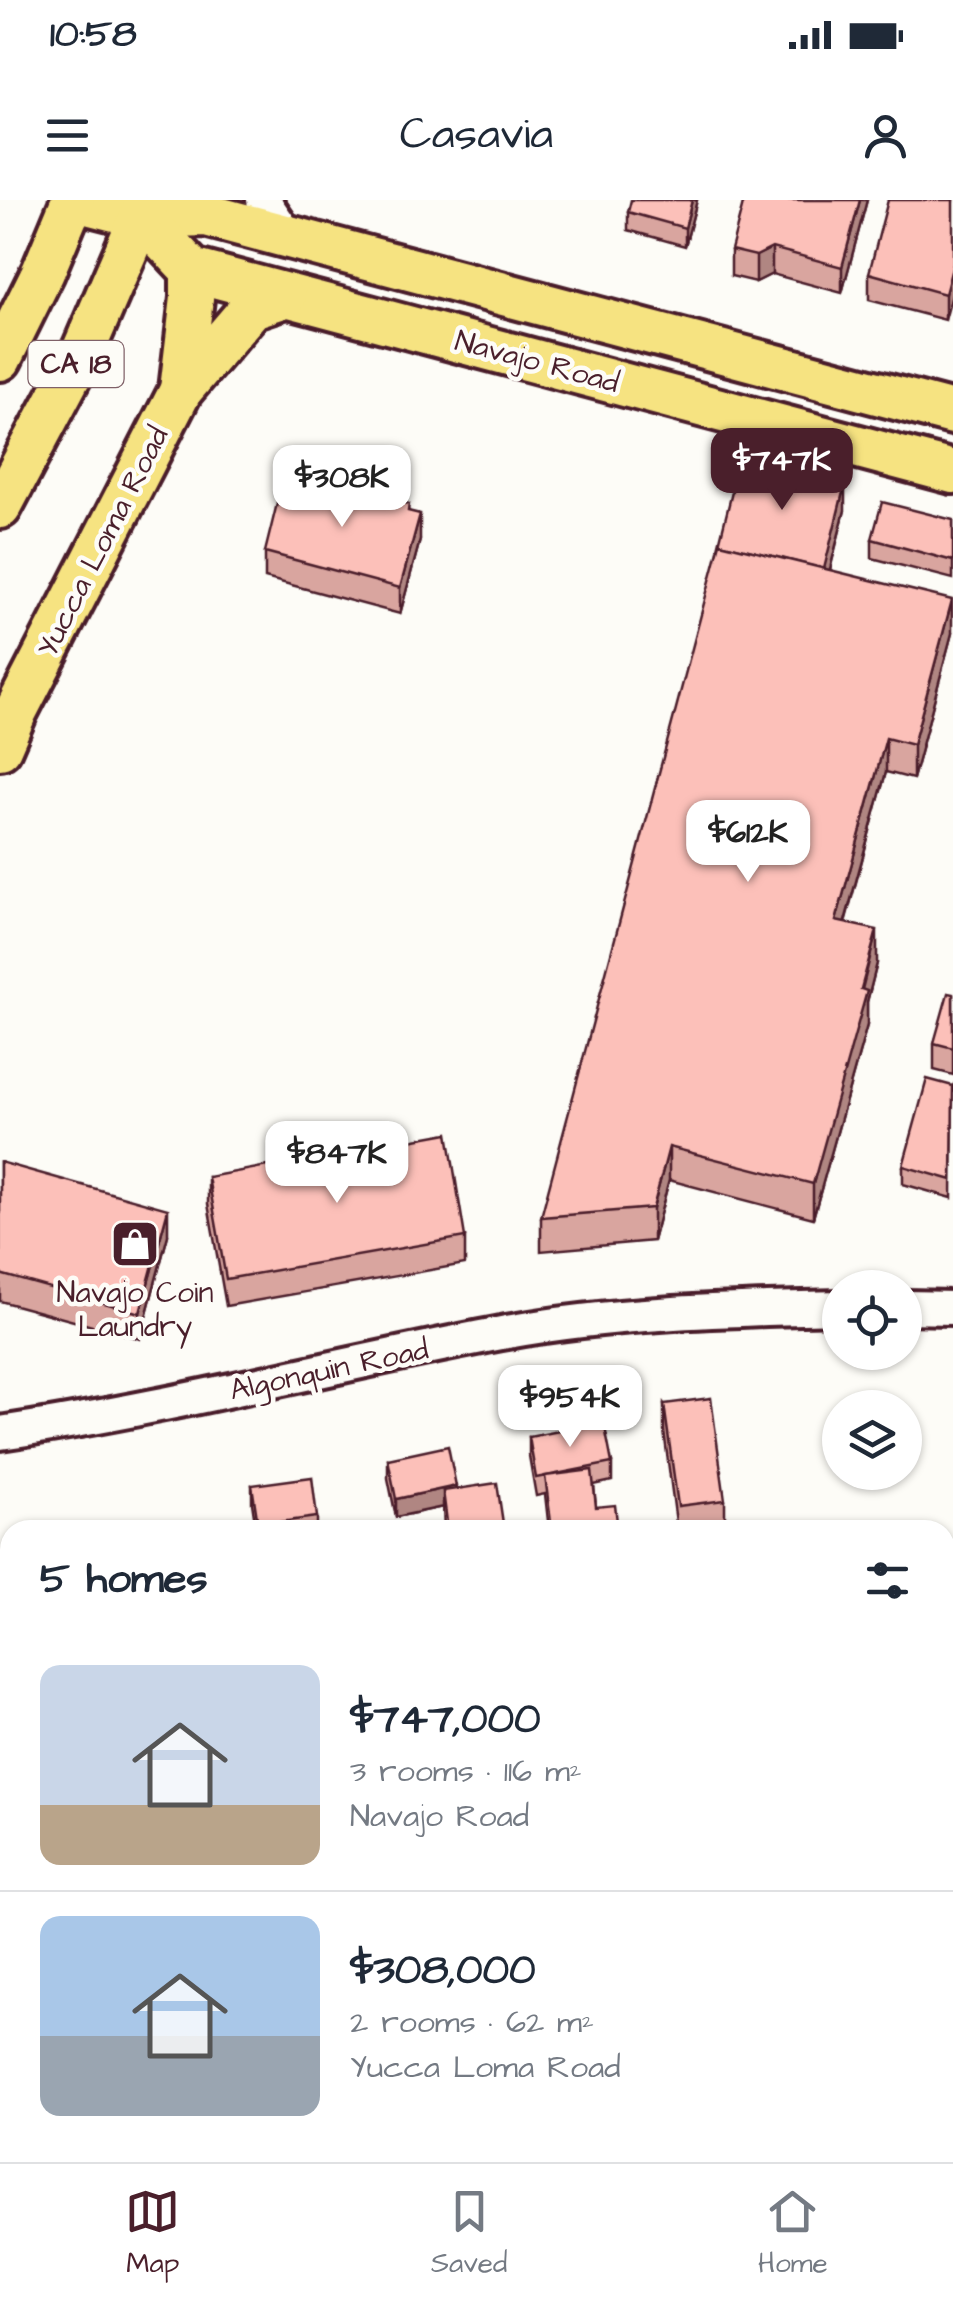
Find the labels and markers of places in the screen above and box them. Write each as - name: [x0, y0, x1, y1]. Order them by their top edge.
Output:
- pin: $747K: [712, 428, 852, 513]
- pin: $308K: [272, 445, 412, 530]
- pin: $612K: [678, 800, 818, 885]
- pin: $847K: [267, 1121, 407, 1206]
- shop icon: Navajo Coin Laundry: [109, 1218, 161, 1270]
- place label: Navajo Coin Laundry: [57, 1272, 213, 1349]
- pin: $954K: [500, 1365, 640, 1450]

